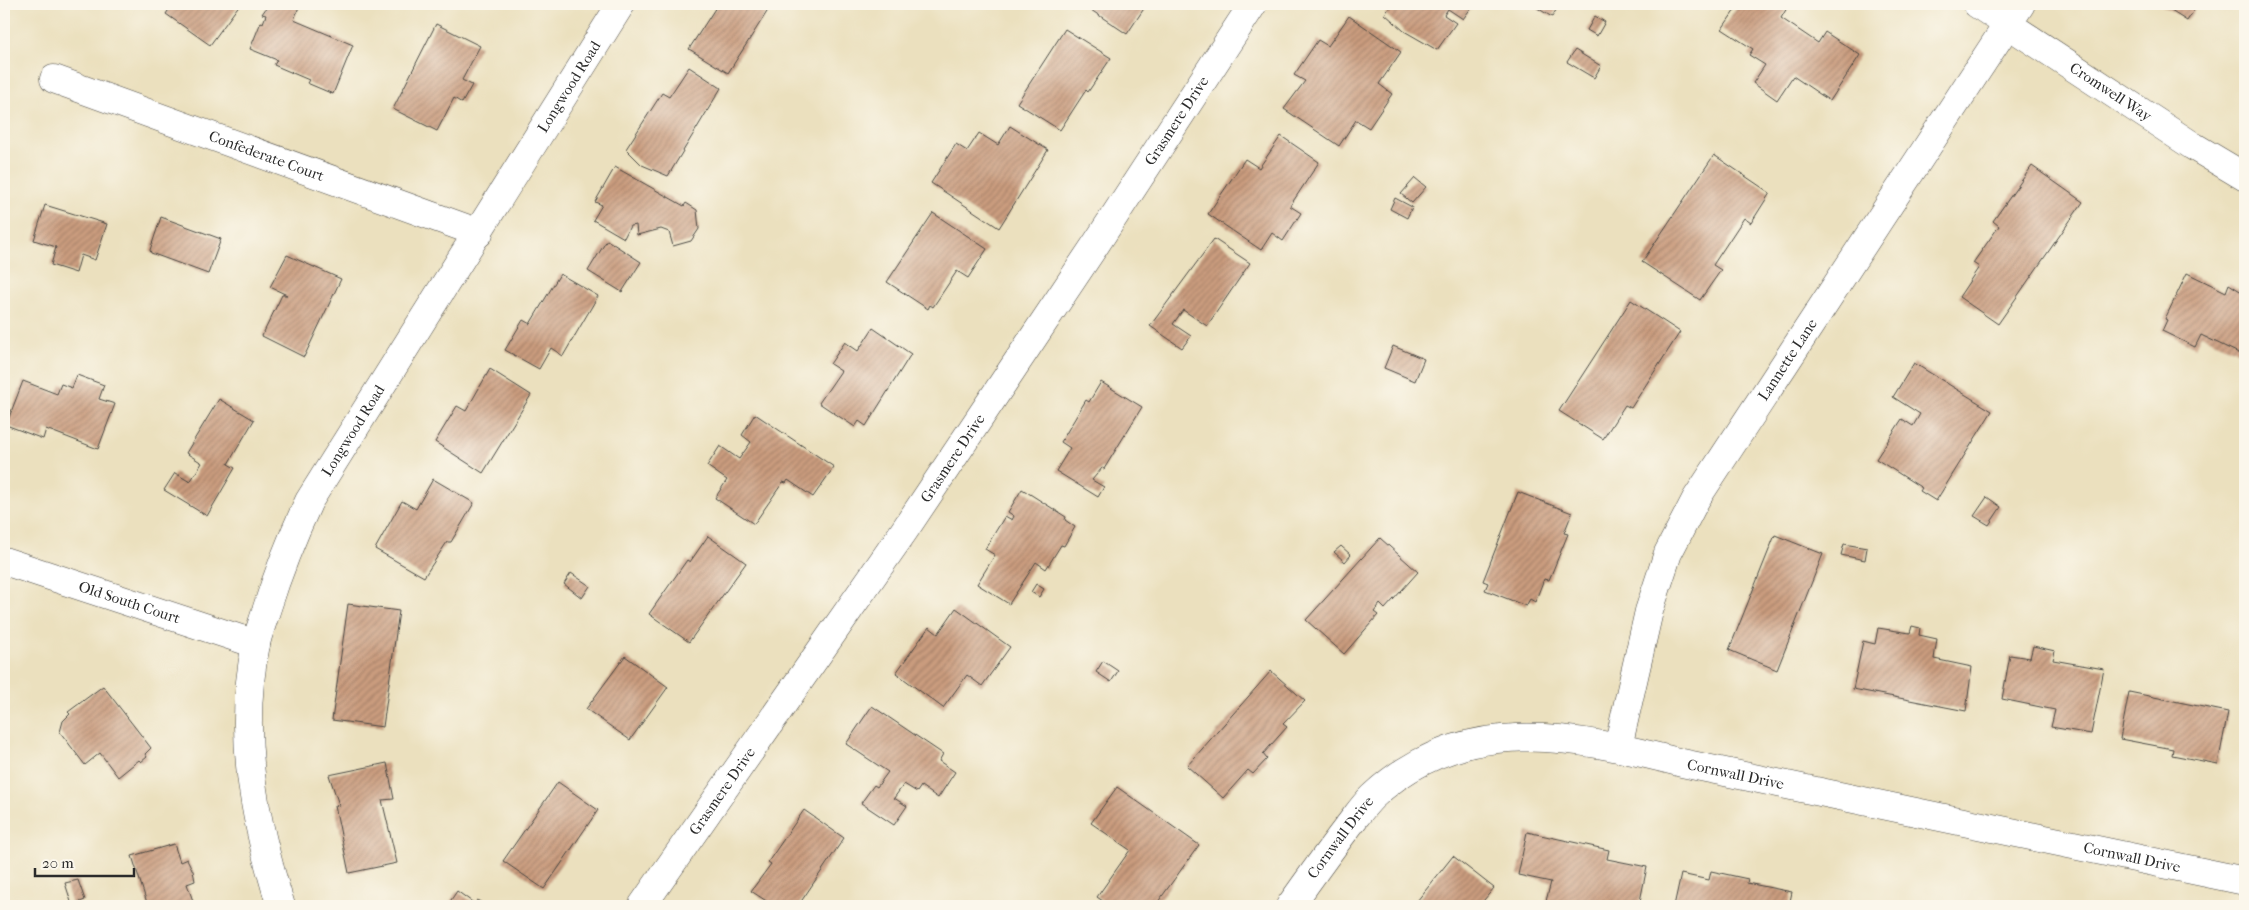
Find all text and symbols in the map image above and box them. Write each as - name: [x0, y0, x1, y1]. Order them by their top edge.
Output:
- street label: Longwood Road: [534, 37, 605, 136]
- street label: Cromwell Way: [2066, 58, 2156, 126]
- street label: Grasmere Drive: [1141, 72, 1213, 169]
- street label: Confederate Court: [206, 127, 327, 185]
- street label: Lannette Lane: [1754, 315, 1821, 404]
- street label: Longwood Road: [318, 381, 389, 480]
- street label: Grasmere Drive: [917, 410, 989, 506]
- street label: Old South Court: [76, 577, 183, 628]
- street label: Grasmere Drive: [685, 743, 759, 839]
- street label: Cornwall Drive: [1686, 755, 1786, 793]
- street label: Cornwall Drive: [1303, 792, 1378, 882]
- street label: Cornwall Drive: [2082, 838, 2183, 876]
- scale bar: [35, 845, 134, 877]
- text: 20 m: [42, 854, 74, 872]

